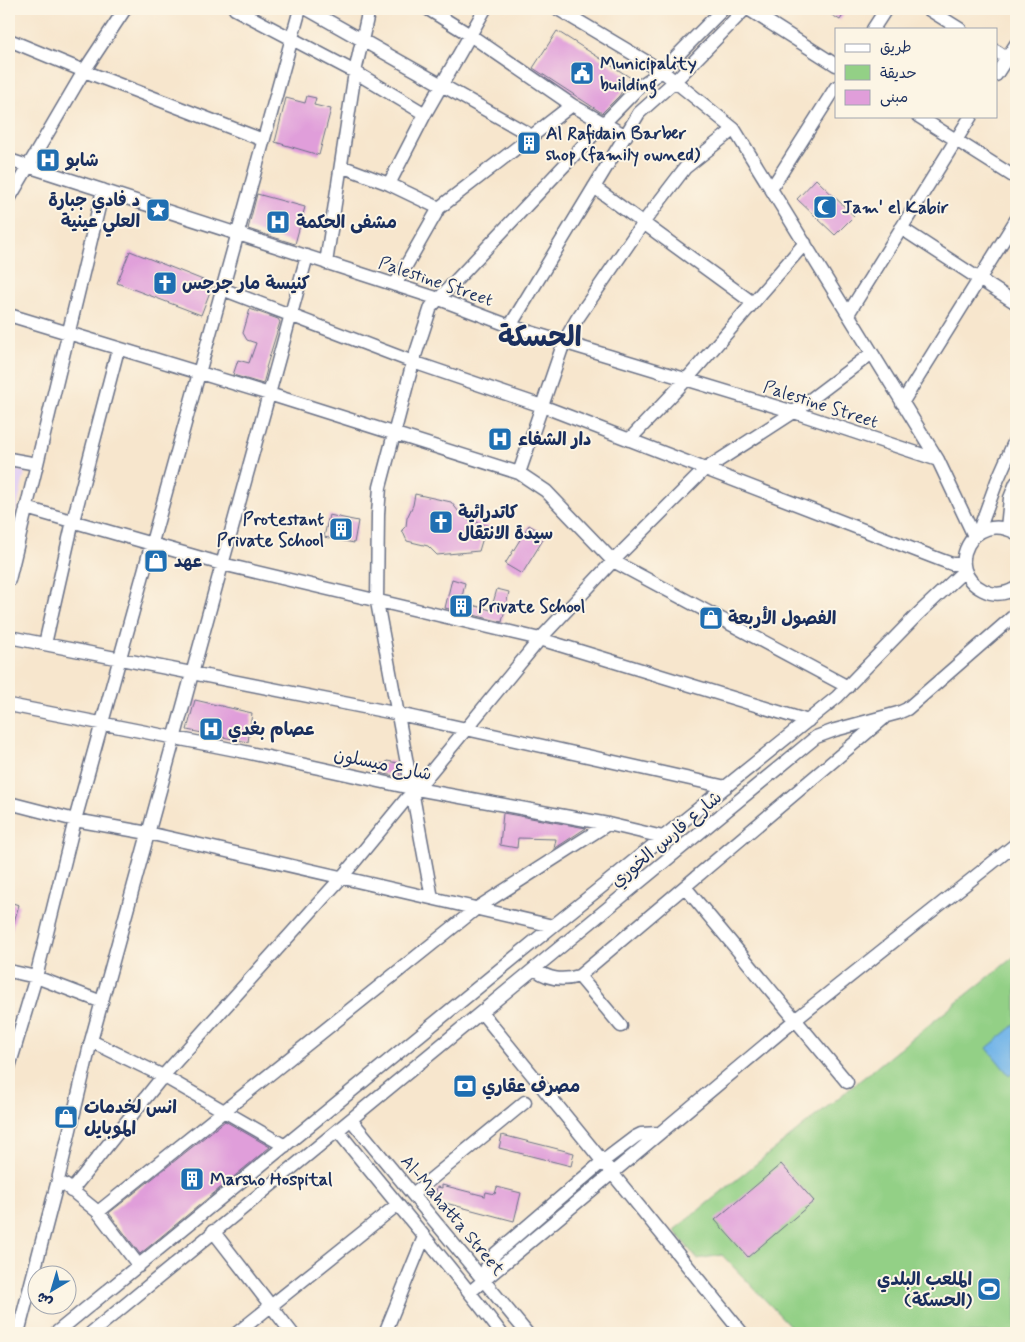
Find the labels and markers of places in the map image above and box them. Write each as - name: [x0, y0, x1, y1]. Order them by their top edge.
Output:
- place label: Municipality building: [600, 52, 697, 99]
- public building icon: Municipality building: [569, 60, 595, 86]
- place label: Al Rafidain Barber shop (family owned): [545, 122, 701, 167]
- building icon: Al Rafidain Barber shop (family owned): [516, 130, 542, 156]
- hospital icon: شابو: [35, 147, 61, 173]
- place label: شابو: [64, 149, 99, 173]
- place label: د فادي جبارة العلي عينية: [48, 189, 140, 237]
- mosque icon: Jam' el Kabir: [812, 194, 838, 220]
- place label: Jam' el Kabir: [842, 196, 949, 220]
- place icon: د فادي جبارة العلي عينية: [145, 197, 171, 223]
- hospital icon: مشفى الحكمة: [265, 209, 291, 235]
- place label: مشفى الحكمة: [296, 211, 397, 235]
- church icon: كنيسة مار جرجس: [152, 270, 178, 296]
- place label: كنيسة مار جرجس: [182, 272, 310, 296]
- hospital icon: دار الشفاء: [487, 426, 513, 452]
- place label: دار الشفاء: [518, 428, 591, 452]
- place label: كاتدرائية سيدة الانتقال: [458, 501, 553, 546]
- place label: Protestant Private School: [217, 508, 324, 553]
- church icon: كاتدرائية سيدة الانتقال: [428, 509, 454, 535]
- building icon: Protestant Private School: [328, 516, 354, 542]
- shop icon: عهد: [143, 548, 169, 574]
- place label: عهد: [174, 550, 202, 574]
- building icon: Private School: [448, 593, 474, 619]
- place label: Private School: [478, 595, 585, 619]
- shop icon: الفصول الأربعة: [698, 605, 724, 631]
- place label: الفصول الأربعة: [728, 606, 836, 631]
- hospital icon: عصام بغدي: [198, 716, 224, 742]
- place label: عصام بغدي: [228, 718, 316, 743]
- bank icon: مصرف عقاري: [452, 1073, 478, 1099]
- place label: مصرف عقاري: [482, 1075, 580, 1100]
- place label: انس لخدمات الموبايل: [84, 1096, 177, 1141]
- shop icon: انس لخدمات الموبايل: [53, 1104, 79, 1130]
- building icon: Marsho Hospital: [179, 1166, 205, 1192]
- place label: Marsho Hospital: [210, 1168, 333, 1192]
- place label: الملعب البلدي (الحسكة): [877, 1268, 973, 1313]
- sports icon: الملعب البلدي (الحسكة): [976, 1276, 1002, 1302]

